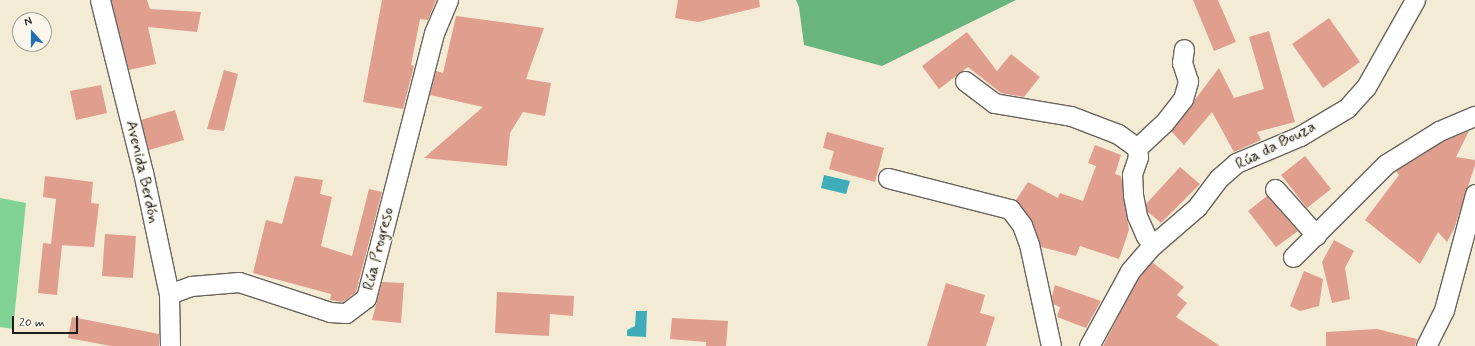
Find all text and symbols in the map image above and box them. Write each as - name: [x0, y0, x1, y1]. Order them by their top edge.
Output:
- north arrow: [12, 12, 52, 52]
- text: N: [22, 14, 34, 30]
- street label: Rúa da Bouza: [1232, 117, 1320, 175]
- street label: Avenida Berdón: [121, 118, 163, 226]
- street label: Rúa Progreso: [359, 206, 399, 292]
- scale bar: [14, 308, 80, 334]
- text: 20 m: [19, 315, 45, 331]

